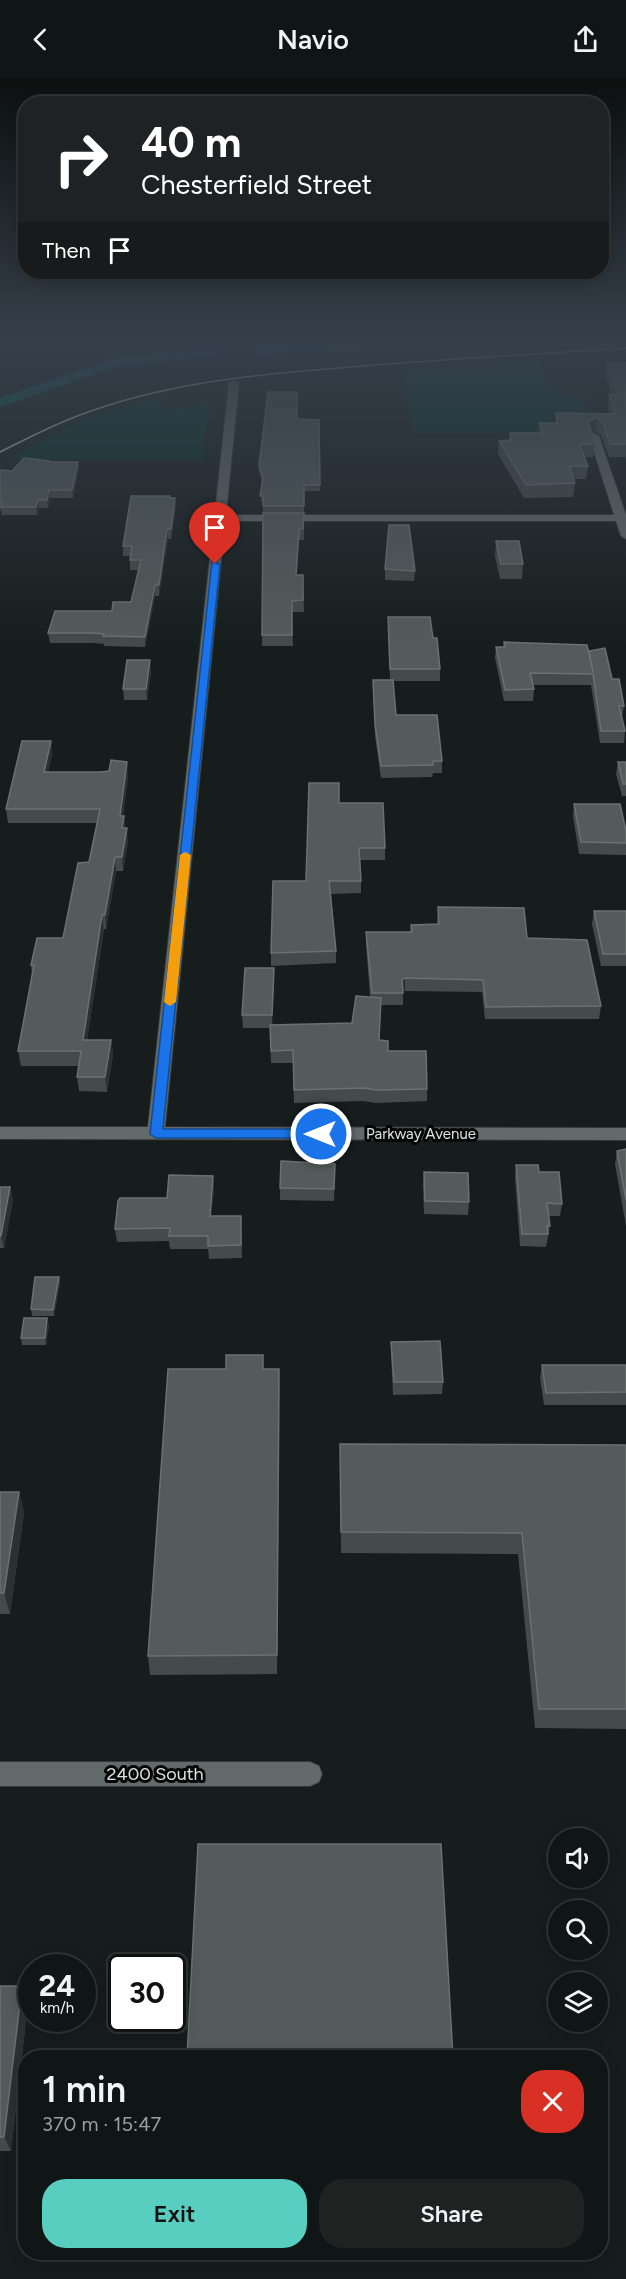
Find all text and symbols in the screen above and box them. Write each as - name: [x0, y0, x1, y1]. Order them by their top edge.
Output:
- icon: back: [24, 23, 57, 56]
- text: Navio: [277, 23, 349, 56]
- icon: share: [569, 23, 602, 56]
- text: 40 m: [141, 117, 241, 168]
- icon: right: [42, 120, 120, 198]
- text: Chesterfield Street: [141, 168, 372, 201]
- icon: arrive: [103, 234, 136, 267]
- text: Then: [42, 237, 91, 264]
- pin: [189, 502, 240, 564]
- icon: arrive: [198, 511, 231, 544]
- position arrow: [289, 1102, 353, 1166]
- street label: Parkway Avenue: [366, 1125, 476, 1143]
- street label: 2400 South: [106, 1763, 204, 1785]
- map controls: [548, 1828, 608, 2032]
- button: sound: [548, 1828, 608, 1888]
- button: search: [548, 1900, 608, 1960]
- speed limit sign: 30: [108, 1954, 186, 2032]
- text: 24: [39, 1967, 75, 2004]
- button: layers: [548, 1972, 608, 2032]
- text: km/h: [40, 1999, 74, 2017]
- text: 1 min: [42, 2068, 126, 2111]
- button: close: [521, 2070, 584, 2133]
- text: 370 m · 15:47: [42, 2112, 161, 2136]
- button: Exit: [42, 2179, 307, 2248]
- button: Share: [319, 2179, 584, 2248]

